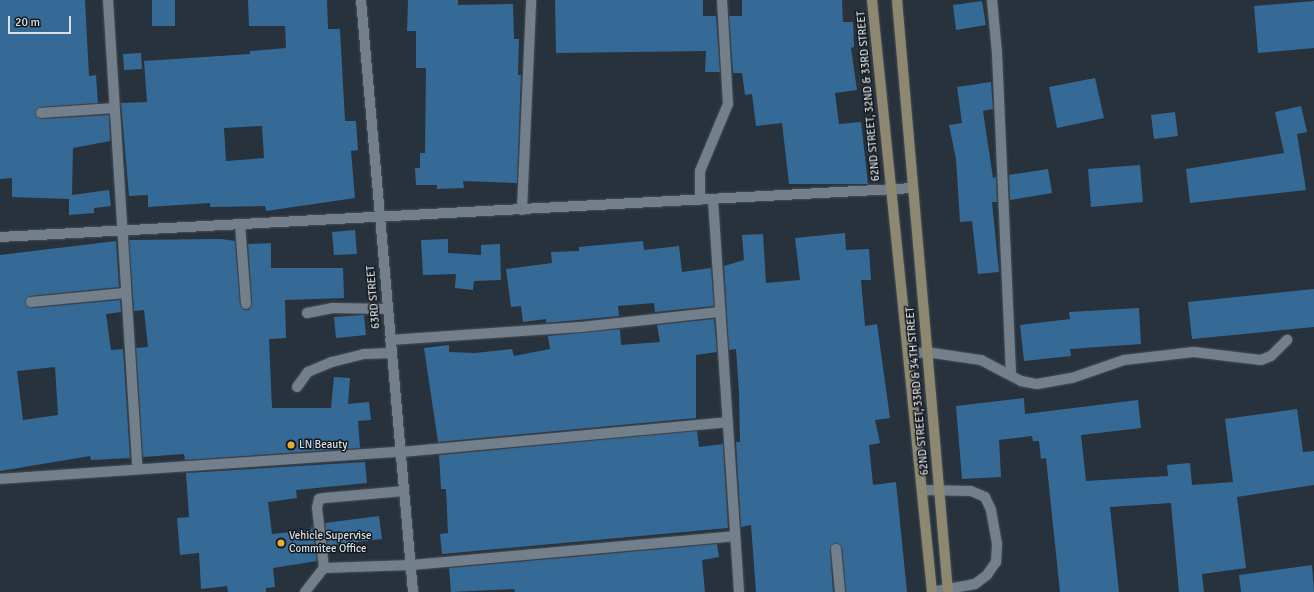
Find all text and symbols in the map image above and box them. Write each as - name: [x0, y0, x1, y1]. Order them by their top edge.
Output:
- scale bar: [10, 8, 73, 34]
- street label: 62ND STREET, 32ND & 33RD STREET: [855, 10, 883, 182]
- text: 20 m: [15, 15, 40, 30]
- street label: 63RD STREET: [365, 265, 383, 329]
- street label: 62ND STREET, 33RD & 34TH STREET: [904, 306, 932, 476]
- place label: LN Beauty: [299, 438, 347, 452]
- marker: LN Beauty: [286, 440, 296, 450]
- place label: Vehicle Supervise Commitee Office: [289, 530, 371, 556]
- marker: Vehicle Supervise Commitee Office: [276, 538, 286, 548]

